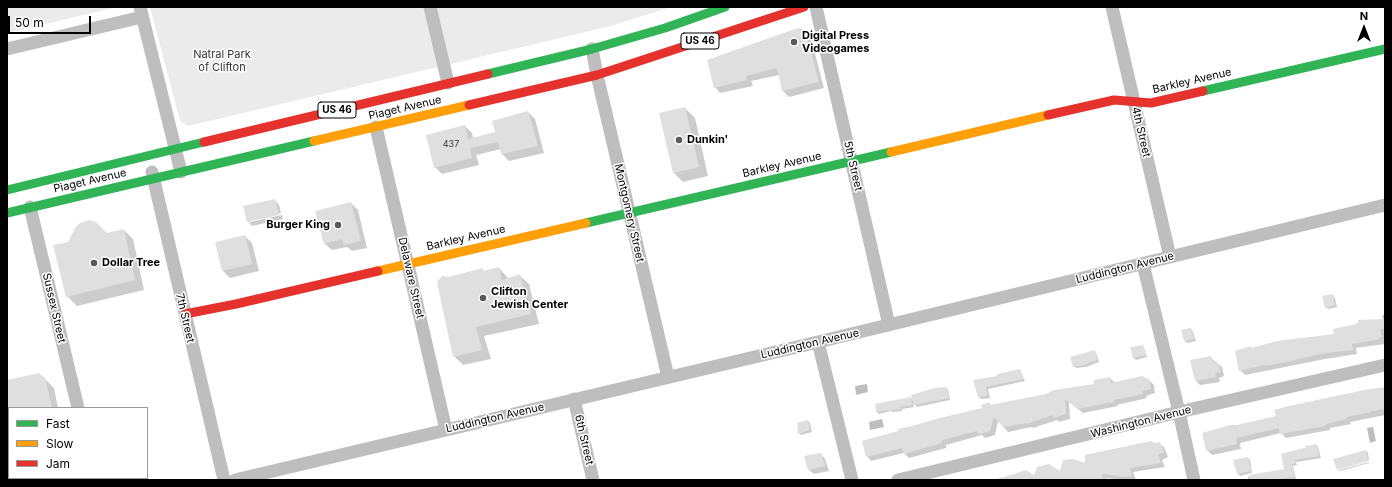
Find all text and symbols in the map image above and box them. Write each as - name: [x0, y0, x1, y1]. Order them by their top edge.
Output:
- scale bar: [10, 8, 93, 34]
- north arrow: [1344, 8, 1384, 48]
- text: N: [1360, 9, 1368, 23]
- text: 50 m: [15, 15, 44, 30]
- place label: Digital Press Videogames: [802, 29, 870, 55]
- road number: US 46: [681, 33, 719, 49]
- marker: Digital Press Videogames: [789, 37, 799, 47]
- park label: Natral Park of Clifton: [193, 48, 251, 74]
- street label: Barkley Avenue: [1151, 66, 1233, 96]
- street label: Piaget Avenue: [367, 93, 443, 123]
- road number: US 46: [318, 102, 356, 118]
- street label: 4th Street: [1129, 106, 1153, 158]
- place label: Dunkin': [687, 133, 728, 147]
- marker: Dunkin': [674, 135, 684, 145]
- house number: 437: [443, 139, 459, 149]
- street label: 5th Street: [841, 140, 865, 192]
- street label: Barkley Avenue: [741, 150, 823, 180]
- street label: Montgomery Street: [611, 163, 647, 263]
- street label: Piaget Avenue: [52, 166, 128, 196]
- place label: Burger King: [266, 218, 330, 232]
- marker: Burger King: [333, 220, 343, 230]
- street label: Barkley Avenue: [425, 223, 507, 253]
- street label: Delaware Street: [395, 236, 427, 320]
- street label: Luddington Avenue: [1075, 249, 1175, 287]
- place label: Dollar Tree: [102, 256, 160, 270]
- marker: Dollar Tree: [89, 258, 99, 268]
- street label: Sussex Street: [40, 272, 68, 344]
- place label: Clifton Jewish Center: [491, 285, 568, 311]
- street label: 7th Street: [173, 292, 197, 344]
- marker: Clifton Jewish Center: [478, 293, 488, 303]
- street label: Luddington Avenue: [760, 326, 860, 362]
- street label: Luddington Avenue: [445, 400, 545, 436]
- street label: Washington Avenue: [1089, 403, 1193, 441]
- legend: [8, 407, 148, 479]
- street label: 6th Street: [572, 414, 596, 466]
- text: Fast: [46, 416, 70, 431]
- text: Slow: [46, 436, 73, 451]
- text: Jam: [46, 456, 70, 471]

